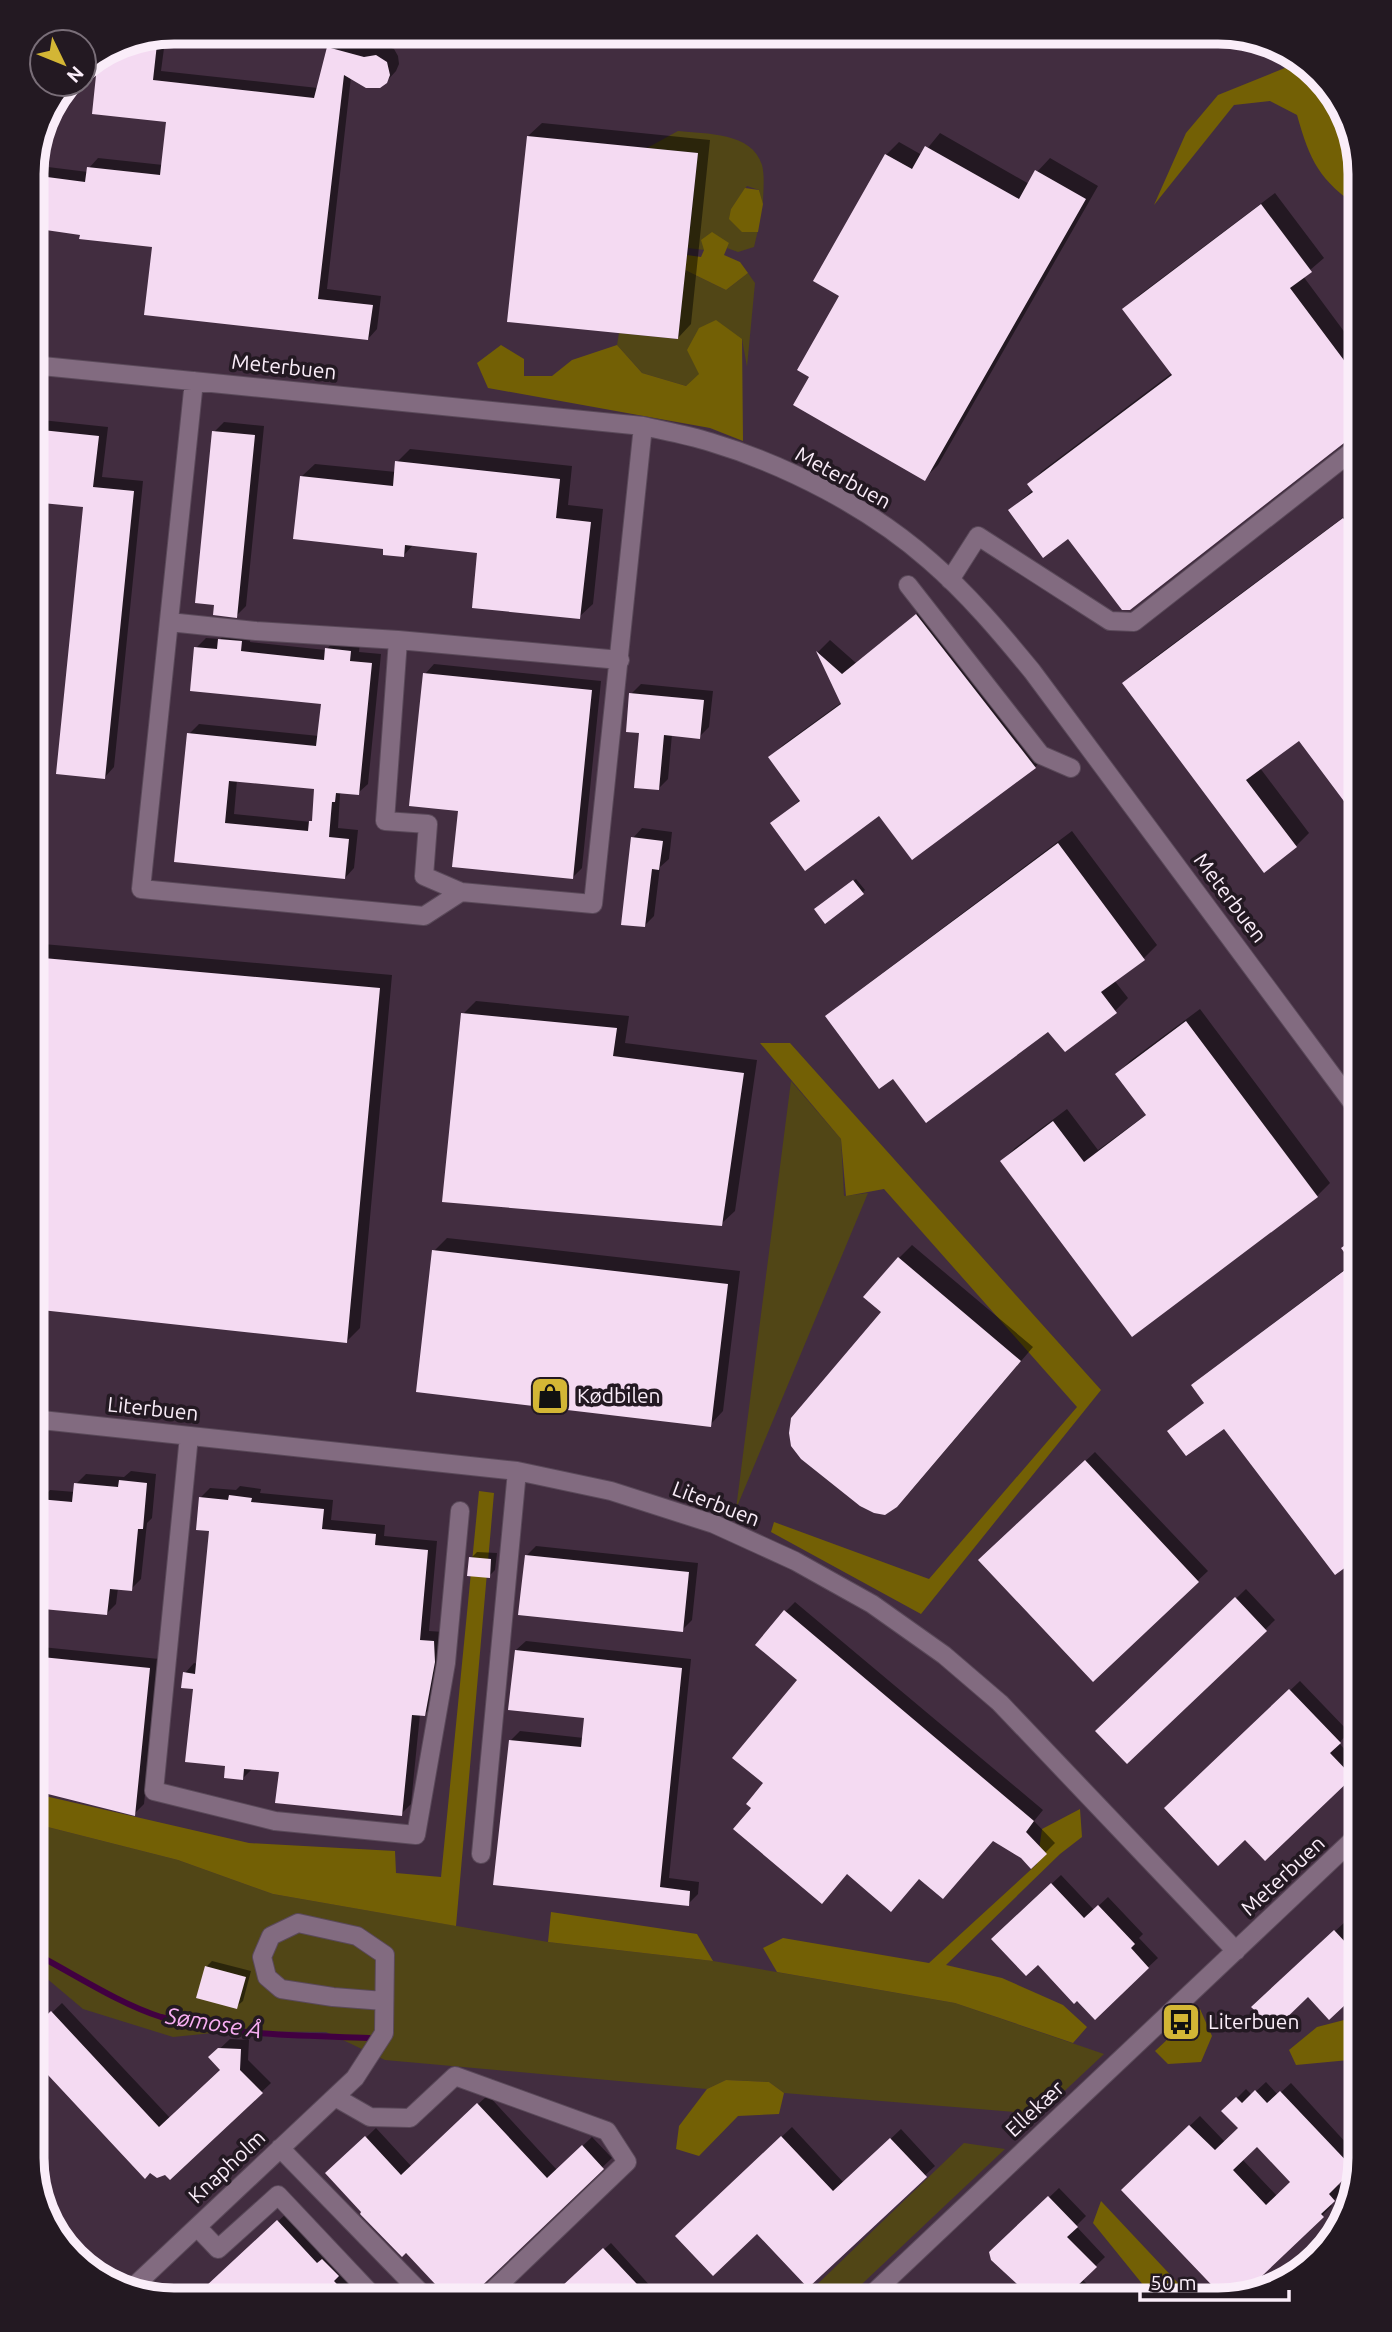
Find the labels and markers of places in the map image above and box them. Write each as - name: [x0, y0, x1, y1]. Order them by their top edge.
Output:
- shop icon: Kødbilen: [529, 1375, 571, 1417]
- place label: Kødbilen: [577, 1383, 661, 1407]
- bus stop icon: Literbuen: [1160, 2001, 1202, 2043]
- place label: Literbuen: [1208, 2009, 1299, 2033]

